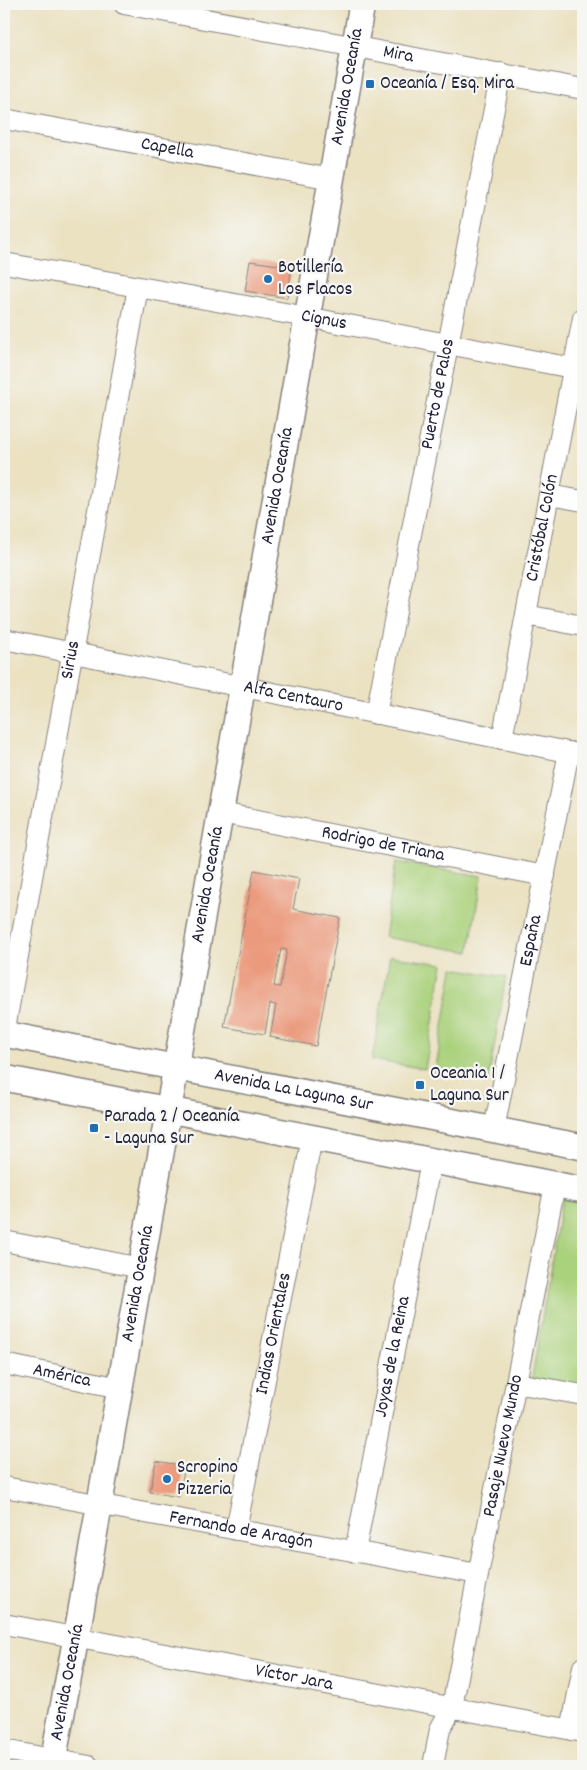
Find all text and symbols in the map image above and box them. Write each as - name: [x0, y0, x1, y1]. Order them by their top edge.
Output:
- street label: Avenida Oceanía: [324, 25, 371, 147]
- street label: Mira: [381, 39, 417, 71]
- place label: Oceanía / Esq. Mira: [380, 71, 515, 98]
- marker: Oceanía / Esq. Mira: [364, 78, 376, 90]
- street label: Capella: [139, 131, 197, 167]
- place label: Botillería Los Flacos: [278, 255, 353, 304]
- marker: Botillería Los Flacos: [262, 273, 274, 285]
- street label: Cignus: [299, 303, 349, 338]
- street label: Puerto de Palos: [414, 336, 462, 452]
- street label: Avenida Oceanía: [254, 424, 301, 546]
- street label: Cristóbal Colón: [519, 472, 566, 584]
- street label: Sirius: [54, 639, 88, 681]
- street label: Alfa Centauro: [241, 674, 345, 720]
- street label: Rodrigo de Triana: [319, 819, 448, 870]
- street label: Avenida Oceanía: [184, 823, 232, 945]
- street label: España: [513, 911, 550, 969]
- place label: Oceania 1 / Laguna Sur: [430, 1061, 509, 1110]
- street label: Avenida La Laguna Sur: [212, 1062, 375, 1119]
- marker: Oceania 1 / Laguna Sur: [414, 1079, 426, 1091]
- place label: Parada 2 / Oceanía - Laguna Sur: [104, 1104, 240, 1153]
- marker: Parada 2 / Oceanía - Laguna Sur: [88, 1122, 100, 1134]
- street label: Avenida Oceanía: [115, 1222, 162, 1344]
- street label: Indias Orientales: [249, 1270, 299, 1397]
- street label: Joyas de la Reina: [368, 1293, 418, 1419]
- street label: América: [30, 1357, 94, 1395]
- street label: Pasaje Nuevo Mundo: [476, 1372, 531, 1519]
- place label: Scropino Pizzeria: [177, 1455, 238, 1504]
- marker: Scropino Pizzeria: [161, 1473, 173, 1485]
- street label: Fernando de Aragón: [167, 1504, 315, 1557]
- street label: Avenida Oceanía: [43, 1621, 92, 1743]
- street label: Víctor Jara: [253, 1658, 336, 1699]

